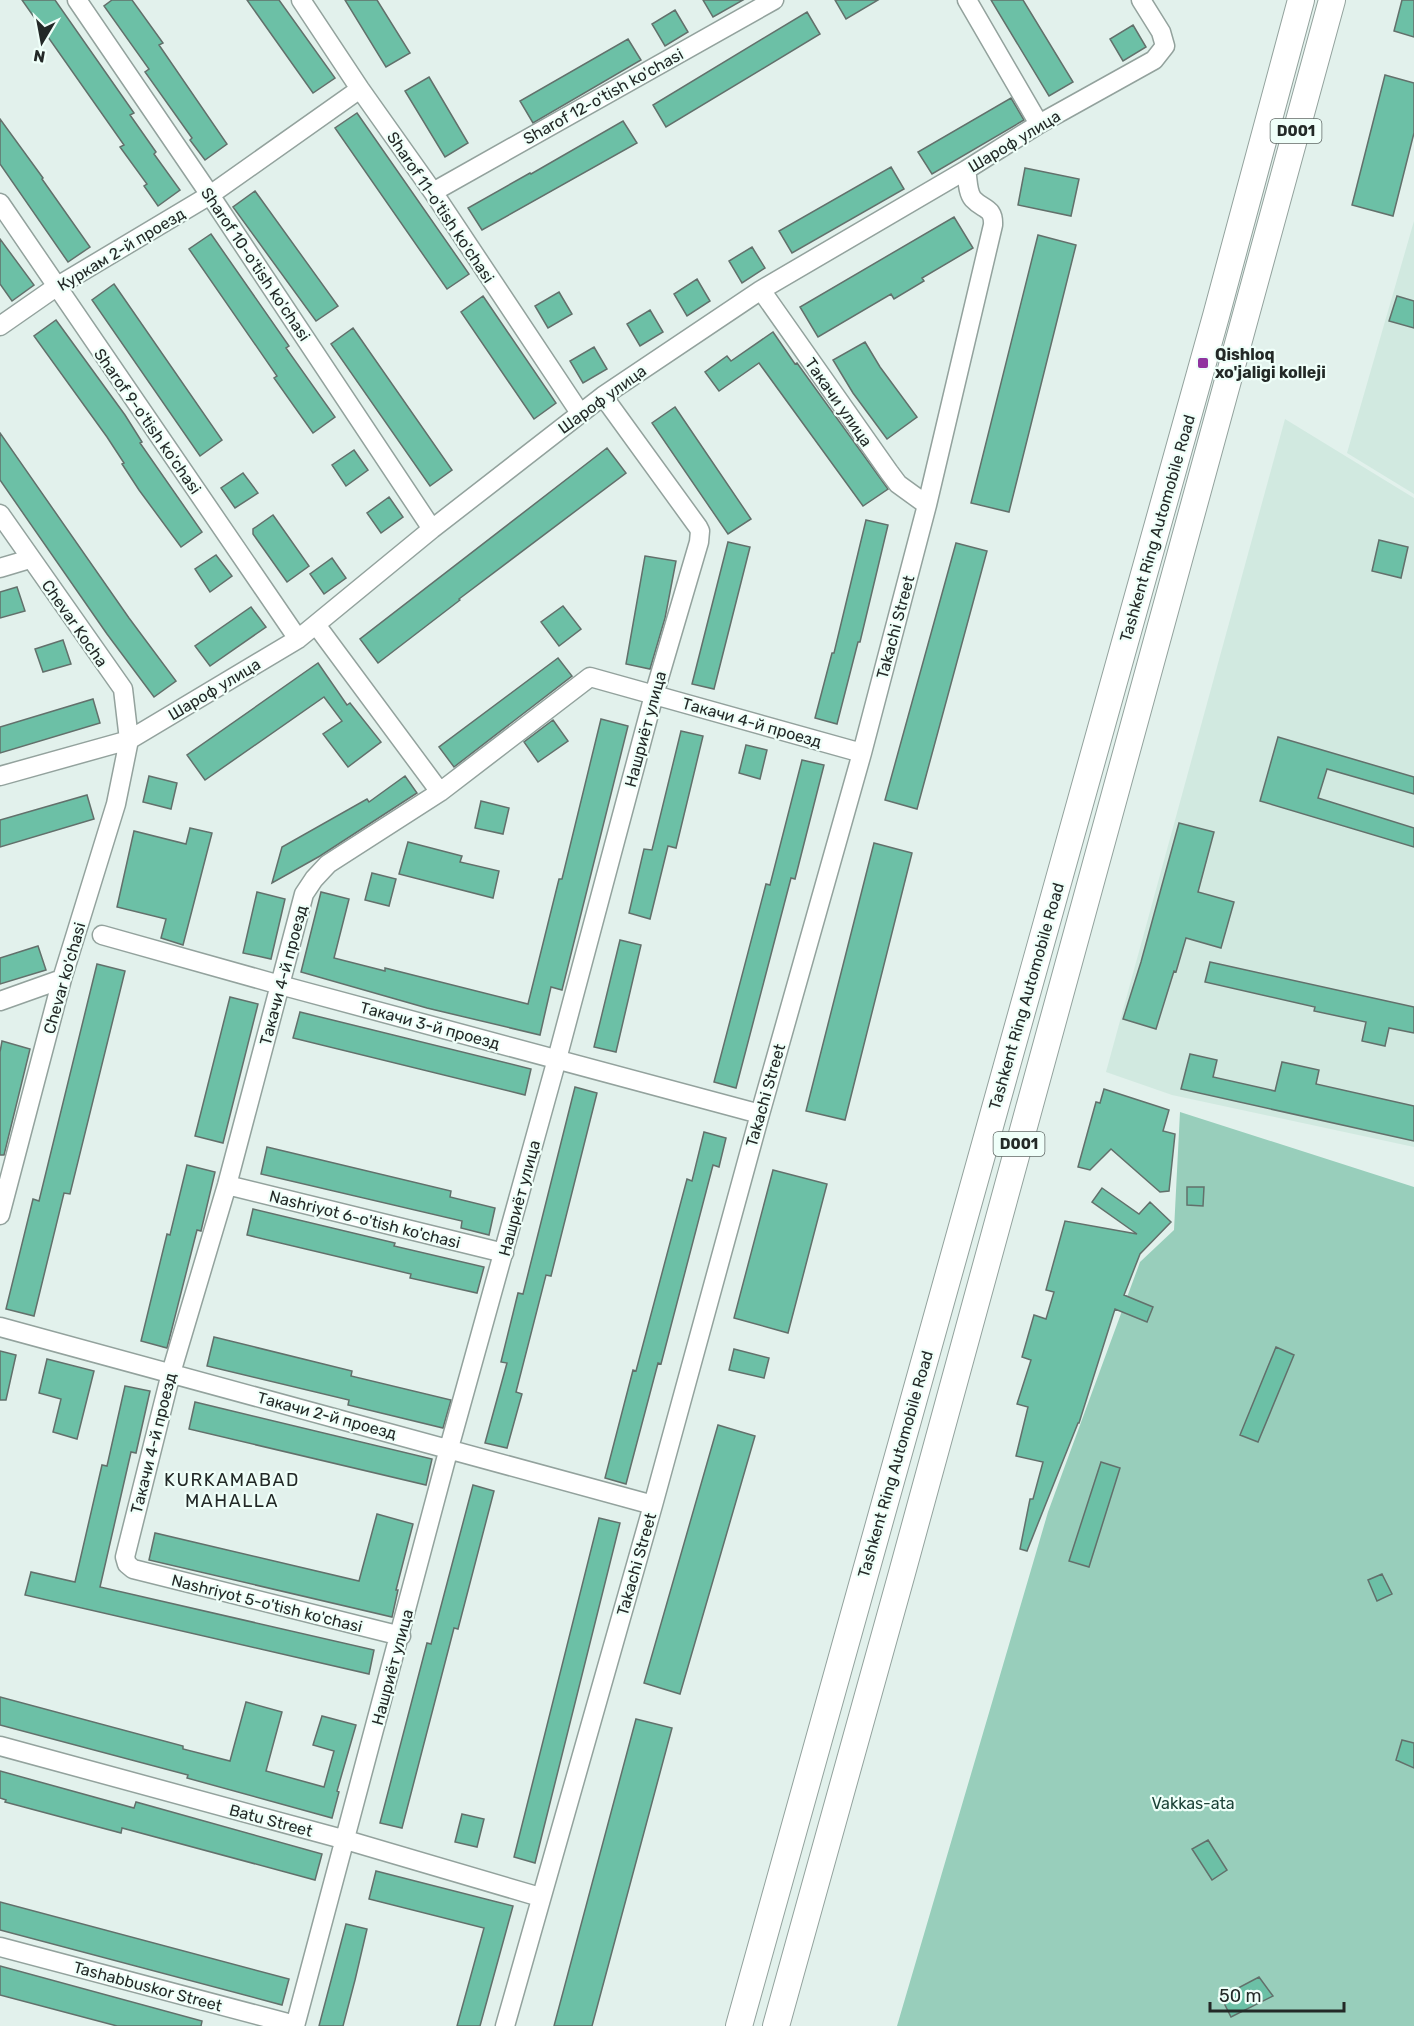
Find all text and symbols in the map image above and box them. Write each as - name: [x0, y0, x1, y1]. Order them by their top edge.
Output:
- north arrow: [12, 12, 72, 72]
- street label: Sharof 12-o'tish ko'chasi: [520, 44, 687, 148]
- text: N: [32, 46, 47, 67]
- street label: Шароф улица: [965, 106, 1064, 176]
- road number: D001: [1270, 119, 1322, 143]
- street label: Sharof 11-o'tish ko'chasi: [383, 128, 498, 286]
- street label: Sharof 10-o'tish ko'chasi: [197, 184, 314, 345]
- street label: Куркам 2-й проезд: [54, 204, 189, 295]
- street label: Sharof 9-o'tish ko'chasi: [90, 345, 205, 498]
- place label: Qishloq xo'jaligi kolleji: [1215, 345, 1326, 382]
- street label: Такачи улица: [801, 354, 876, 450]
- marker: Qishloq xo'jaligi kolleji: [1196, 356, 1210, 370]
- street label: Шароф улица: [555, 361, 650, 438]
- street label: Tashkent Ring Automobile Road: [1116, 412, 1199, 644]
- street label: Takachi Street: [873, 573, 918, 681]
- street label: Chevar Kocha: [38, 576, 112, 670]
- street label: Шароф улица: [165, 654, 264, 724]
- street label: Нашриёт улица: [621, 669, 670, 789]
- street label: Такачи 4-й проезд: [680, 693, 824, 752]
- street label: Tashkent Ring Automobile Road: [985, 880, 1068, 1112]
- street label: Такачи 4-й проезд: [256, 903, 311, 1047]
- street label: Chevar ko'chasi: [39, 920, 89, 1036]
- street label: Такачи 3-й проезд: [358, 998, 502, 1053]
- street label: Takachi Street: [742, 1041, 789, 1149]
- road number: D001: [994, 1132, 1044, 1156]
- street label: Нашриёт улица: [495, 1138, 544, 1258]
- street label: Nashriyot 6-o'tish ko'chasi: [267, 1187, 462, 1252]
- street label: Tashkent Ring Automobile Road: [854, 1348, 937, 1580]
- street label: Такачи 4-й проезд: [127, 1370, 180, 1515]
- street label: Такачи 2-й проезд: [255, 1388, 399, 1443]
- district label: KURKAMABAD MAHALLA: [164, 1469, 300, 1512]
- street label: Takachi Street: [613, 1510, 660, 1618]
- street label: Nashriyot 5-o'tish ko'chasi: [169, 1571, 364, 1636]
- street label: Нашриёт улица: [368, 1607, 417, 1727]
- park label: Vakkas-ata: [1151, 1794, 1235, 1813]
- street label: Batu Street: [227, 1800, 315, 1841]
- street label: Tashabbuskor Street: [71, 1957, 224, 2015]
- scale bar: [1210, 1975, 1344, 2013]
- text: 50 m: [1219, 1985, 1262, 2007]

